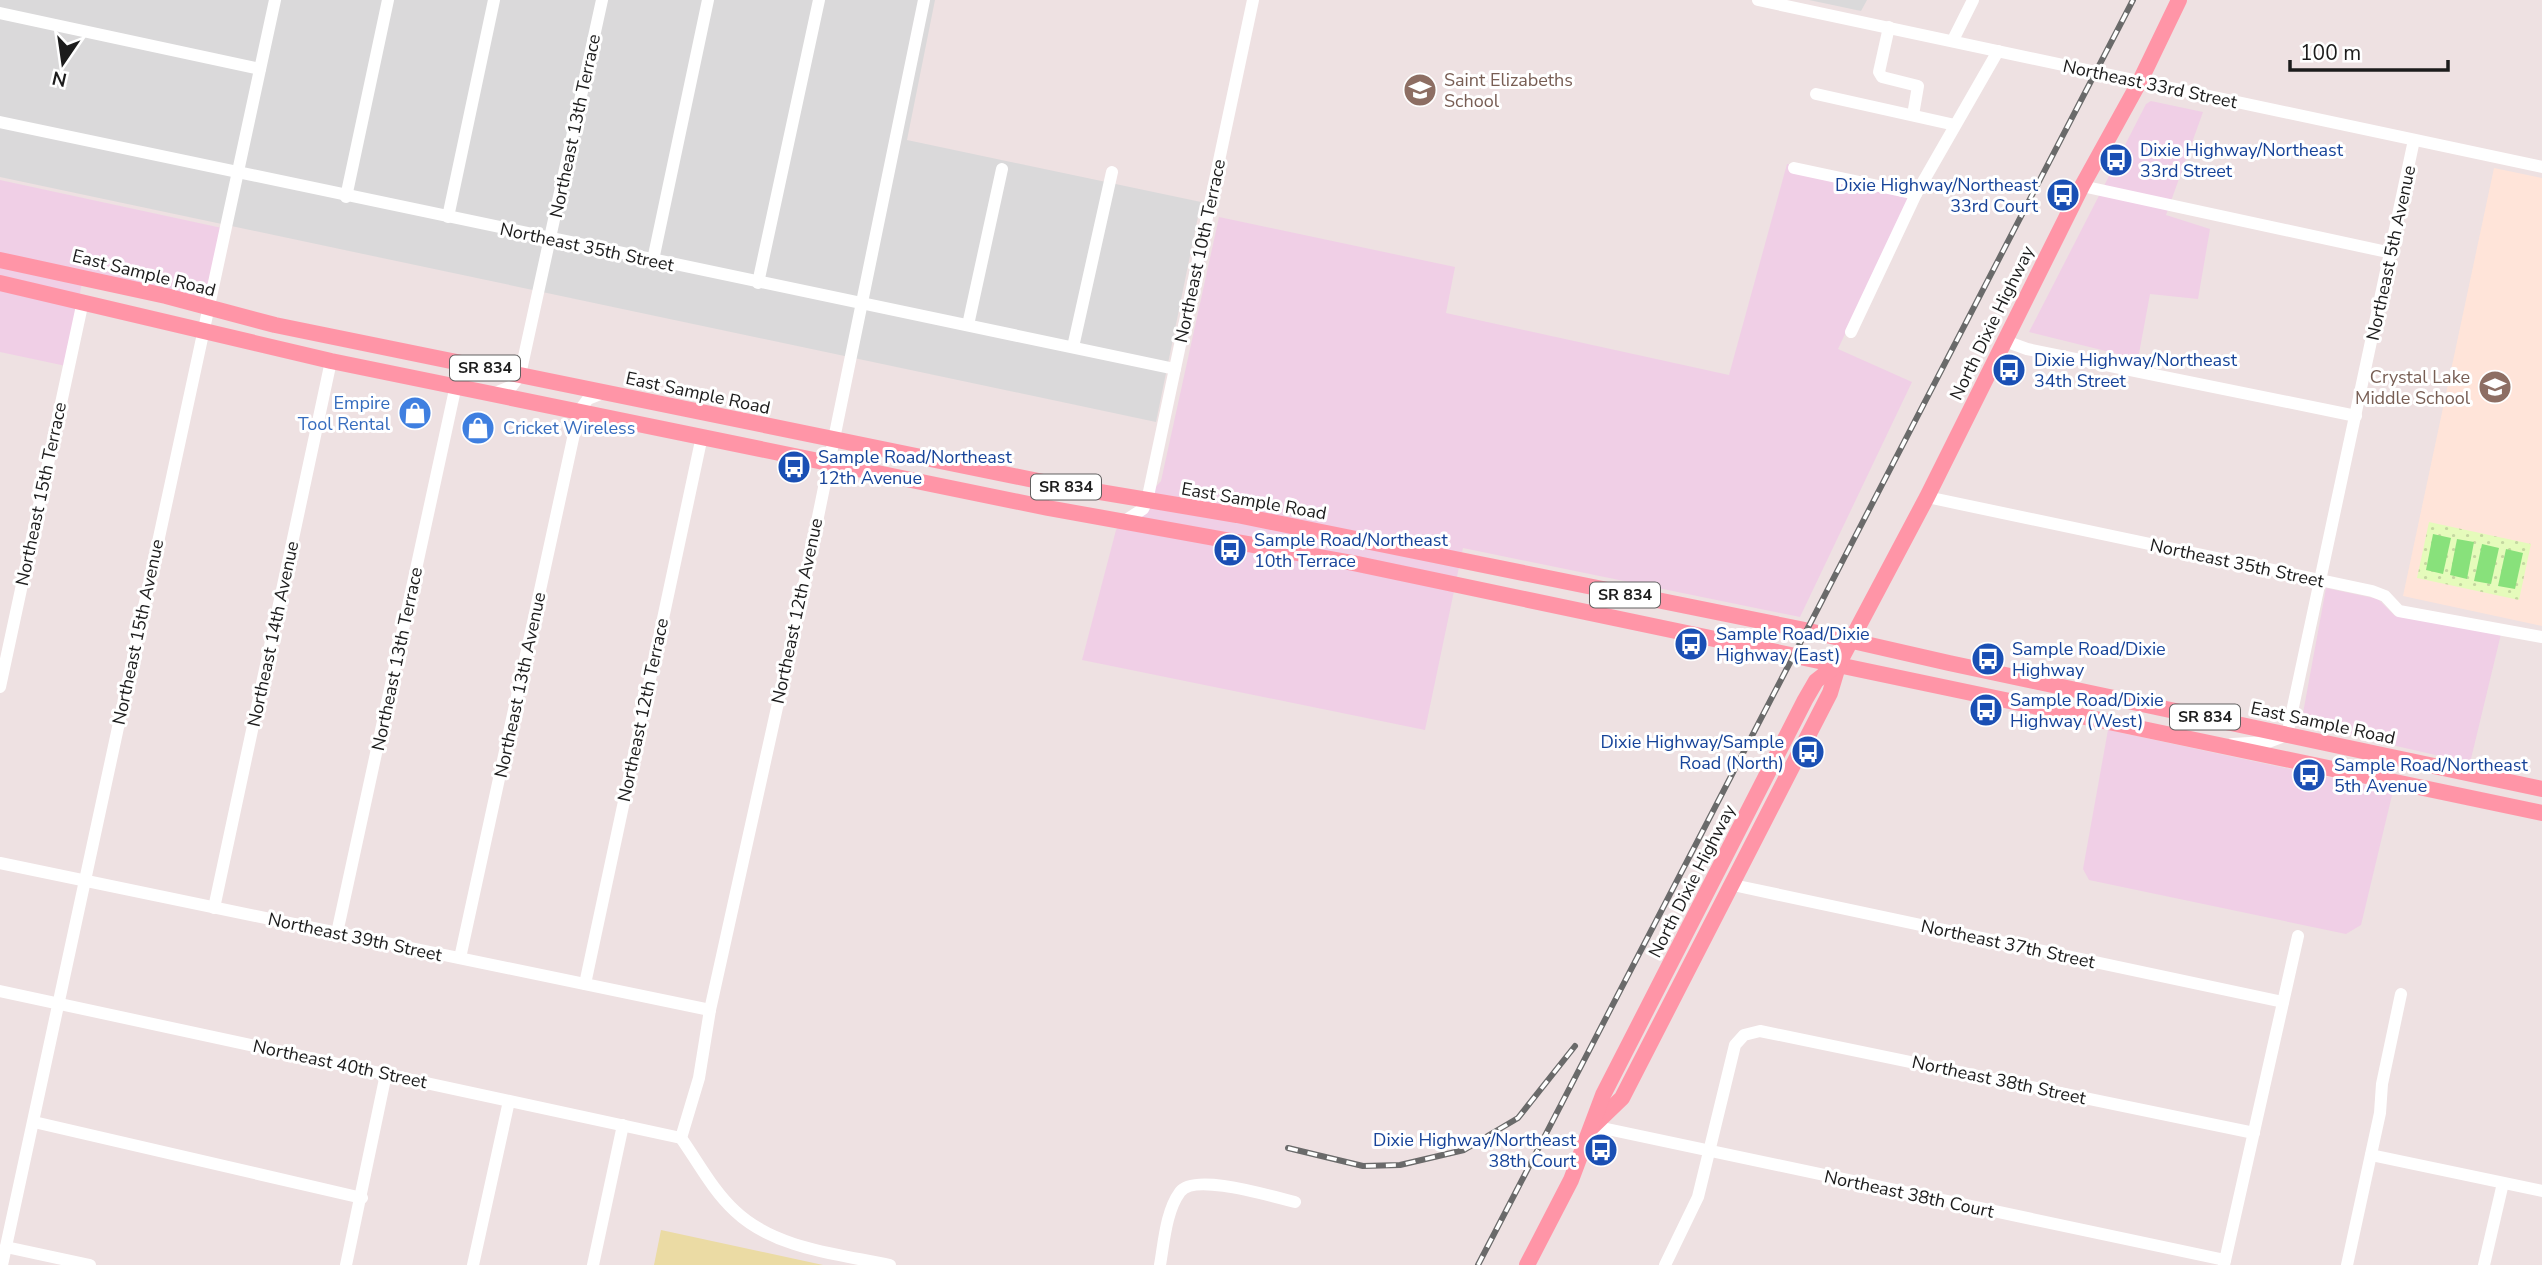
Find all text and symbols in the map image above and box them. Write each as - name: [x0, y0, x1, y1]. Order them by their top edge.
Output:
- north arrow: [28, 28, 98, 98]
- scale bar: [2290, 28, 2448, 72]
- street label: Northeast 13th Terrace: [544, 32, 606, 220]
- text: 100 m: [2300, 39, 2361, 67]
- street label: Northeast 33rd Street: [2061, 54, 2240, 114]
- text: N: [50, 64, 69, 93]
- place label: Saint Elizabeths School: [1444, 68, 1573, 113]
- school or university icon: Saint Elizabeths School: [1401, 71, 1439, 109]
- place label: Dixie Highway/Northeast 33rd Street: [2140, 138, 2344, 183]
- bus stop icon: Dixie Highway/Northeast 33rd Street: [2097, 141, 2135, 179]
- street label: Northeast 10th Terrace: [1169, 157, 1231, 345]
- street label: Northeast 5th Avenue: [2361, 163, 2421, 343]
- place label: Dixie Highway/Northeast 33rd Court: [1835, 173, 2039, 218]
- bus stop icon: Dixie Highway/Northeast 33rd Court: [2044, 176, 2082, 214]
- street label: Northeast 35th Street: [498, 217, 677, 277]
- street label: North Dixie Highway: [1944, 241, 2040, 404]
- street label: East Sample Road: [70, 244, 218, 302]
- place label: Dixie Highway/Northeast 34th Street: [2034, 348, 2238, 393]
- bus stop icon: Dixie Highway/Northeast 34th Street: [1990, 351, 2028, 389]
- road number: SR 834: [450, 356, 520, 380]
- place label: Crystal Lake Middle School: [2355, 365, 2471, 410]
- street label: East Sample Road: [623, 366, 773, 420]
- school or university icon: Crystal Lake Middle School: [2476, 368, 2514, 406]
- place label: Empire Tool Rental: [298, 391, 391, 436]
- shop icon: Empire Tool Rental: [396, 394, 434, 432]
- street label: Northeast 15th Terrace: [10, 400, 72, 588]
- shop icon: Cricket Wireless: [459, 409, 497, 447]
- place label: Cricket Wireless: [503, 416, 635, 440]
- place label: Sample Road/Northeast 12th Avenue: [818, 445, 1012, 490]
- bus stop icon: Sample Road/Northeast 12th Avenue: [775, 448, 813, 486]
- road number: SR 834: [1031, 474, 1101, 500]
- street label: East Sample Road: [1179, 476, 1329, 526]
- street label: Northeast 12th Avenue: [766, 516, 828, 706]
- place label: Sample Road/Northeast 10th Terrace: [1254, 528, 1448, 573]
- bus stop icon: Sample Road/Northeast 10th Terrace: [1211, 531, 1249, 569]
- street label: Northeast 35th Street: [2148, 533, 2327, 593]
- street label: Northeast 15th Avenue: [107, 537, 169, 727]
- street label: Northeast 14th Avenue: [242, 539, 304, 729]
- street label: Northeast 13th Terrace: [366, 565, 428, 753]
- road number: SR 834: [1590, 582, 1660, 608]
- street label: Northeast 13th Avenue: [489, 590, 551, 780]
- street label: Northeast 12th Terrace: [612, 616, 674, 804]
- place label: Sample Road/Dixie Highway (East): [1716, 622, 1870, 667]
- bus stop icon: Sample Road/Dixie Highway (East): [1672, 625, 1710, 663]
- place label: Sample Road/Dixie Highway: [2012, 637, 2166, 682]
- bus stop icon: Sample Road/Dixie Highway: [1969, 640, 2007, 678]
- place label: Sample Road/Dixie Highway (West): [2010, 688, 2164, 733]
- bus stop icon: Sample Road/Dixie Highway (West): [1967, 691, 2005, 729]
- street label: East Sample Road: [2248, 696, 2398, 750]
- road number: SR 834: [2170, 704, 2240, 730]
- place label: Dixie Highway/Sample Road (North): [1601, 730, 1784, 775]
- bus stop icon: Dixie Highway/Sample Road (North): [1789, 733, 1827, 771]
- place label: Sample Road/Northeast 5th Avenue: [2334, 753, 2528, 798]
- bus stop icon: Sample Road/Northeast 5th Avenue: [2290, 756, 2328, 794]
- street label: North Dixie Highway: [1643, 800, 1741, 962]
- street label: Northeast 39th Street: [266, 907, 445, 967]
- street label: Northeast 37th Street: [1919, 914, 2098, 974]
- street label: Northeast 40th Street: [251, 1034, 430, 1094]
- street label: Northeast 38th Street: [1910, 1050, 2089, 1110]
- place label: Dixie Highway/Northeast 38th Court: [1373, 1128, 1577, 1173]
- bus stop icon: Dixie Highway/Northeast 38th Court: [1582, 1131, 1620, 1169]
- street label: Northeast 38th Court: [1822, 1164, 1997, 1224]

